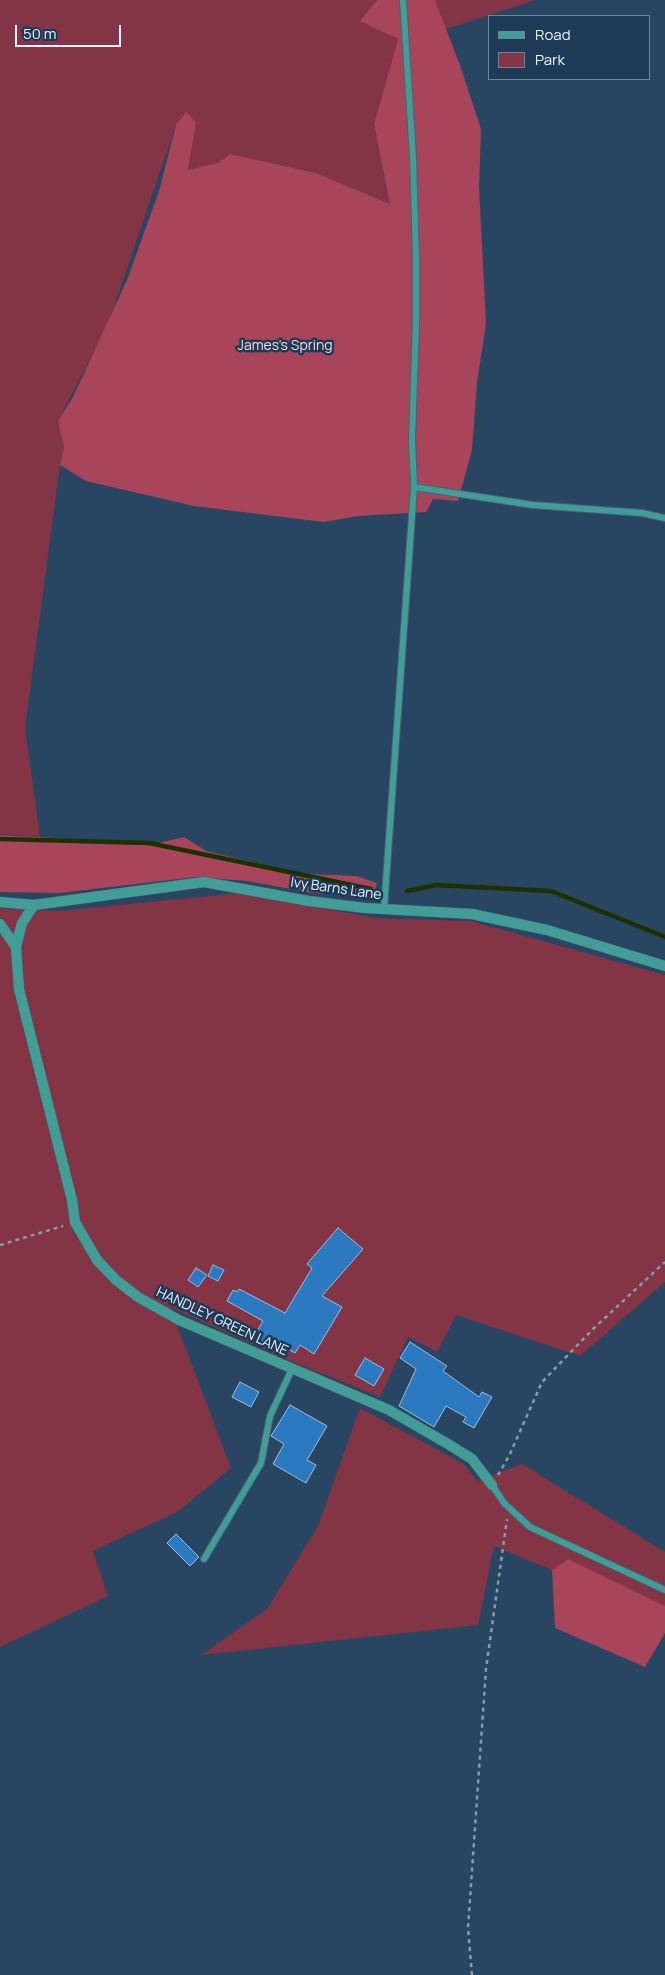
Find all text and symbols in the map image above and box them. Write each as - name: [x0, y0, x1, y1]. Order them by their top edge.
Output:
- scale bar: [18, 15, 124, 47]
- legend: [488, 15, 650, 80]
- text: 50 m: [23, 23, 57, 44]
- text: Road: [535, 24, 571, 45]
- text: Park: [535, 49, 565, 70]
- park label: James's Spring: [237, 338, 333, 354]
- street label: Ivy Barns Lane: [289, 874, 383, 904]
- street label: HANDLEY GREEN LANE: [153, 1284, 291, 1360]

